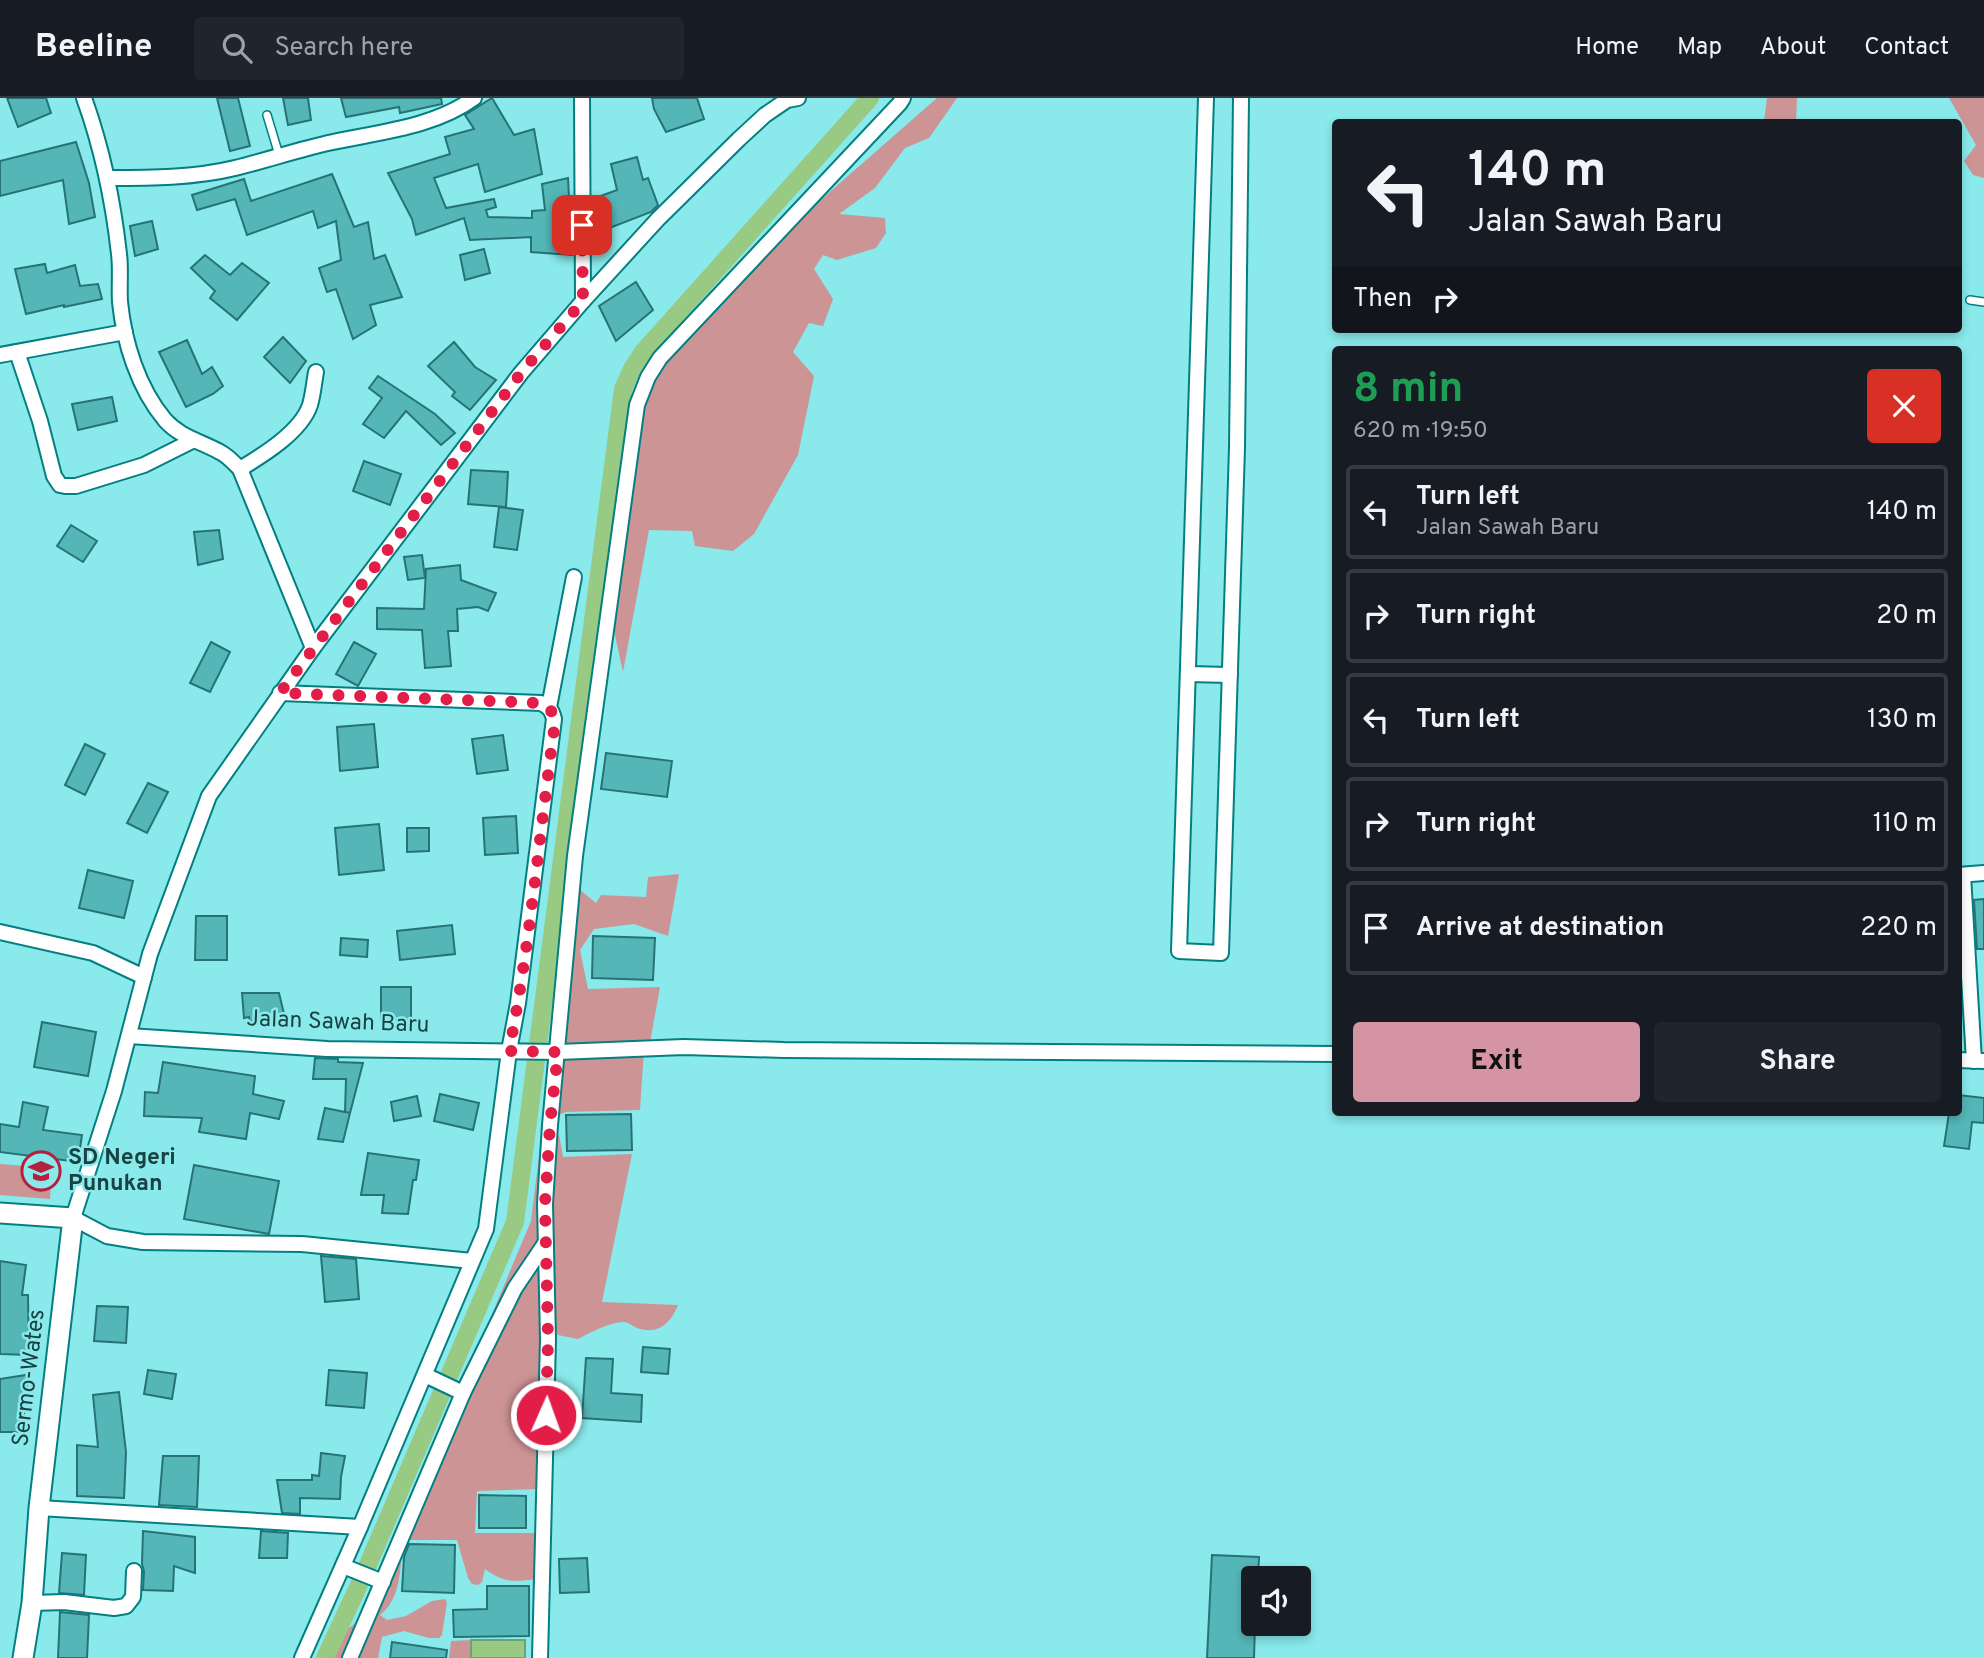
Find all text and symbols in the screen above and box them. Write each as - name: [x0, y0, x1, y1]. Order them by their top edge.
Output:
- search box: [194, 17, 684, 80]
- text: Beeline: [35, 27, 152, 69]
- icon: search: [218, 29, 256, 67]
- text: Search here: [274, 32, 413, 65]
- text: Home: [1575, 33, 1639, 63]
- text: Map: [1677, 33, 1722, 63]
- text: About: [1760, 33, 1826, 63]
- text: Contact: [1864, 33, 1949, 63]
- text: 140 m: [1468, 142, 1607, 204]
- icon: left: [1353, 147, 1444, 238]
- pin: [552, 195, 612, 255]
- text: Jalan Sawah Baru: [1468, 203, 1723, 243]
- icon: arrive: [563, 206, 601, 244]
- icon: right: [1426, 280, 1464, 318]
- text: Then: [1353, 283, 1412, 316]
- text: 8 min: [1353, 364, 1463, 417]
- button: close: [1867, 369, 1941, 443]
- text: 620 m · 19:50: [1353, 417, 1488, 446]
- text: Turn left: [1416, 481, 1520, 514]
- icon: left: [1357, 493, 1395, 531]
- text: 140 m: [1867, 496, 1937, 529]
- text: Jalan Sawah Baru: [1416, 514, 1599, 543]
- icon: right: [1357, 597, 1395, 635]
- text: Turn right: [1416, 600, 1536, 633]
- text: 20 m: [1876, 600, 1937, 633]
- icon: left: [1357, 701, 1395, 739]
- text: Turn left: [1416, 704, 1520, 737]
- text: 130 m: [1867, 704, 1937, 737]
- icon: right: [1357, 805, 1395, 843]
- text: Turn right: [1416, 808, 1536, 841]
- text: 110 m: [1873, 808, 1937, 841]
- icon: arrive: [1357, 909, 1395, 947]
- text: Arrive at destination: [1416, 912, 1664, 945]
- text: 220 m: [1860, 912, 1937, 945]
- street label: Jalan Sawah Baru: [246, 1005, 430, 1041]
- button: Exit: [1353, 1022, 1640, 1102]
- button: Share: [1654, 1022, 1941, 1102]
- place label: SD Negeri Punukan: [68, 1144, 176, 1199]
- school or university icon: SD Negeri Punukan: [20, 1150, 62, 1192]
- street label: Sermo-Wates: [7, 1308, 53, 1448]
- position arrow: [509, 1378, 583, 1452]
- map controls: [1241, 1566, 1311, 1636]
- button: sound: [1241, 1566, 1311, 1636]

